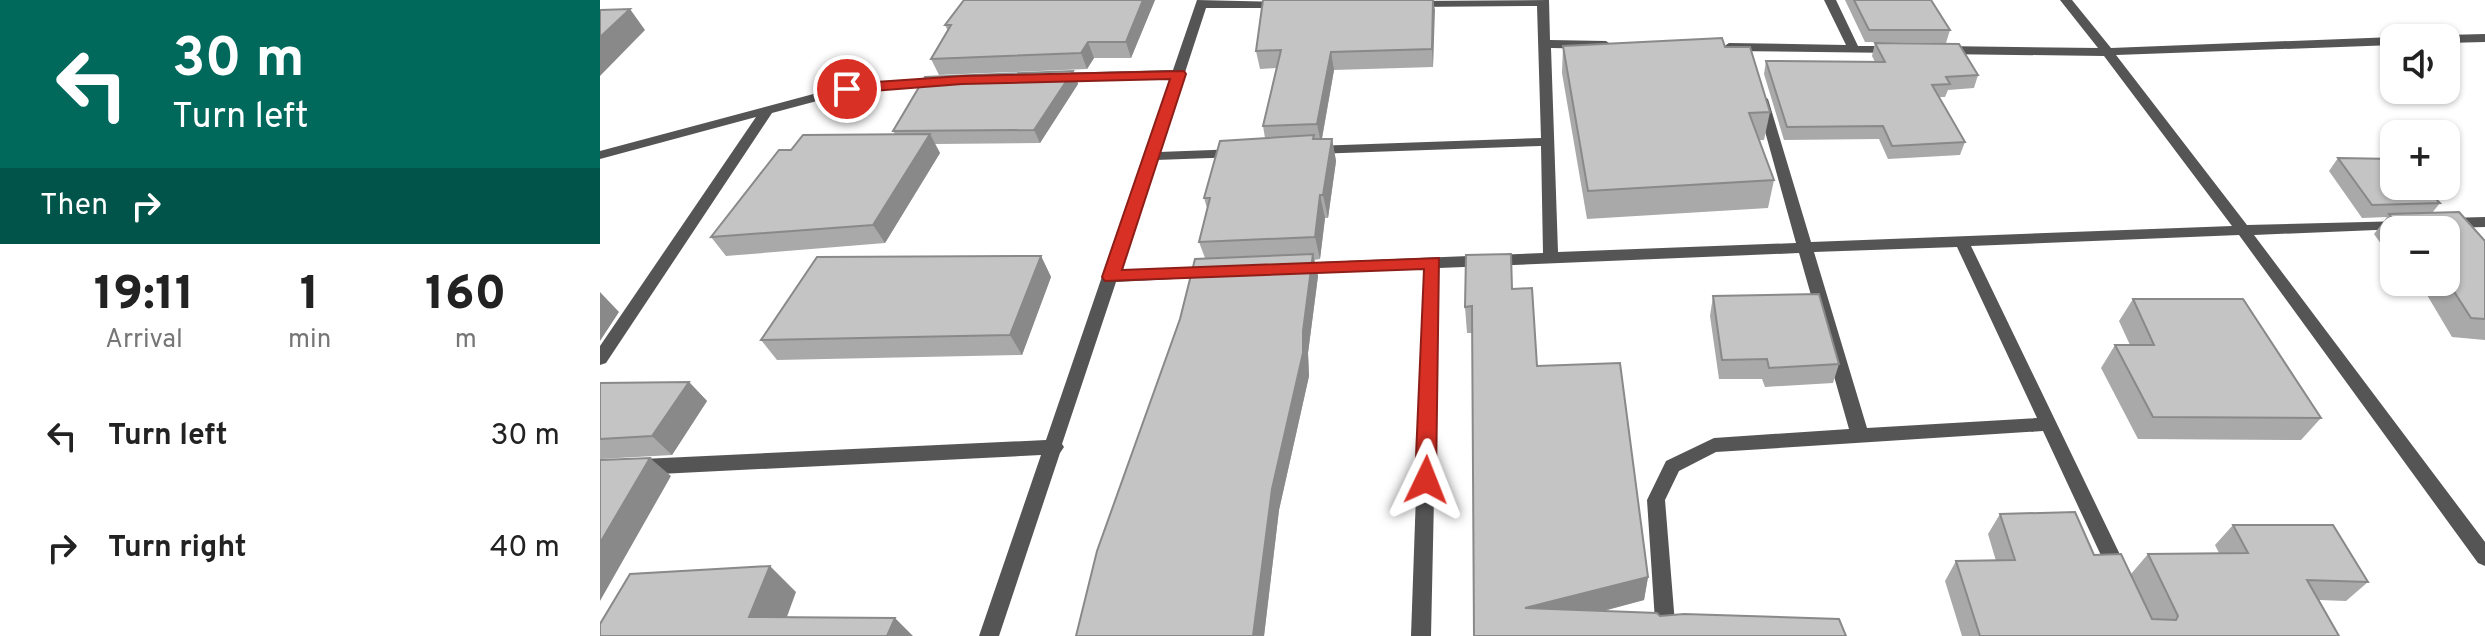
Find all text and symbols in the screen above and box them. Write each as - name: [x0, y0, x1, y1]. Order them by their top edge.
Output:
- map controls: [2380, 24, 2460, 296]
- button: sound: [2380, 24, 2460, 104]
- text: 30 m: [172, 26, 305, 96]
- icon: left: [40, 32, 144, 136]
- pin: [813, 55, 881, 123]
- icon: arrive: [825, 67, 869, 111]
- text: Turn left: [172, 95, 309, 141]
- button: +: [2380, 120, 2460, 200]
- icon: right: [124, 184, 168, 228]
- text: Then: [40, 188, 108, 225]
- button: −: [2380, 216, 2460, 296]
- text: 19:11: [94, 266, 194, 326]
- text: 1: [300, 266, 320, 326]
- text: 160: [425, 266, 506, 326]
- text: Arrival: [105, 324, 183, 357]
- text: min: [288, 324, 331, 357]
- text: m: [455, 324, 477, 357]
- icon: left: [40, 414, 84, 458]
- text: Turn left: [108, 418, 228, 455]
- text: 30 m: [491, 418, 560, 455]
- position arrow: [1384, 438, 1468, 522]
- icon: right: [40, 526, 84, 570]
- text: Turn right: [108, 530, 246, 567]
- text: 40 m: [490, 530, 560, 567]

